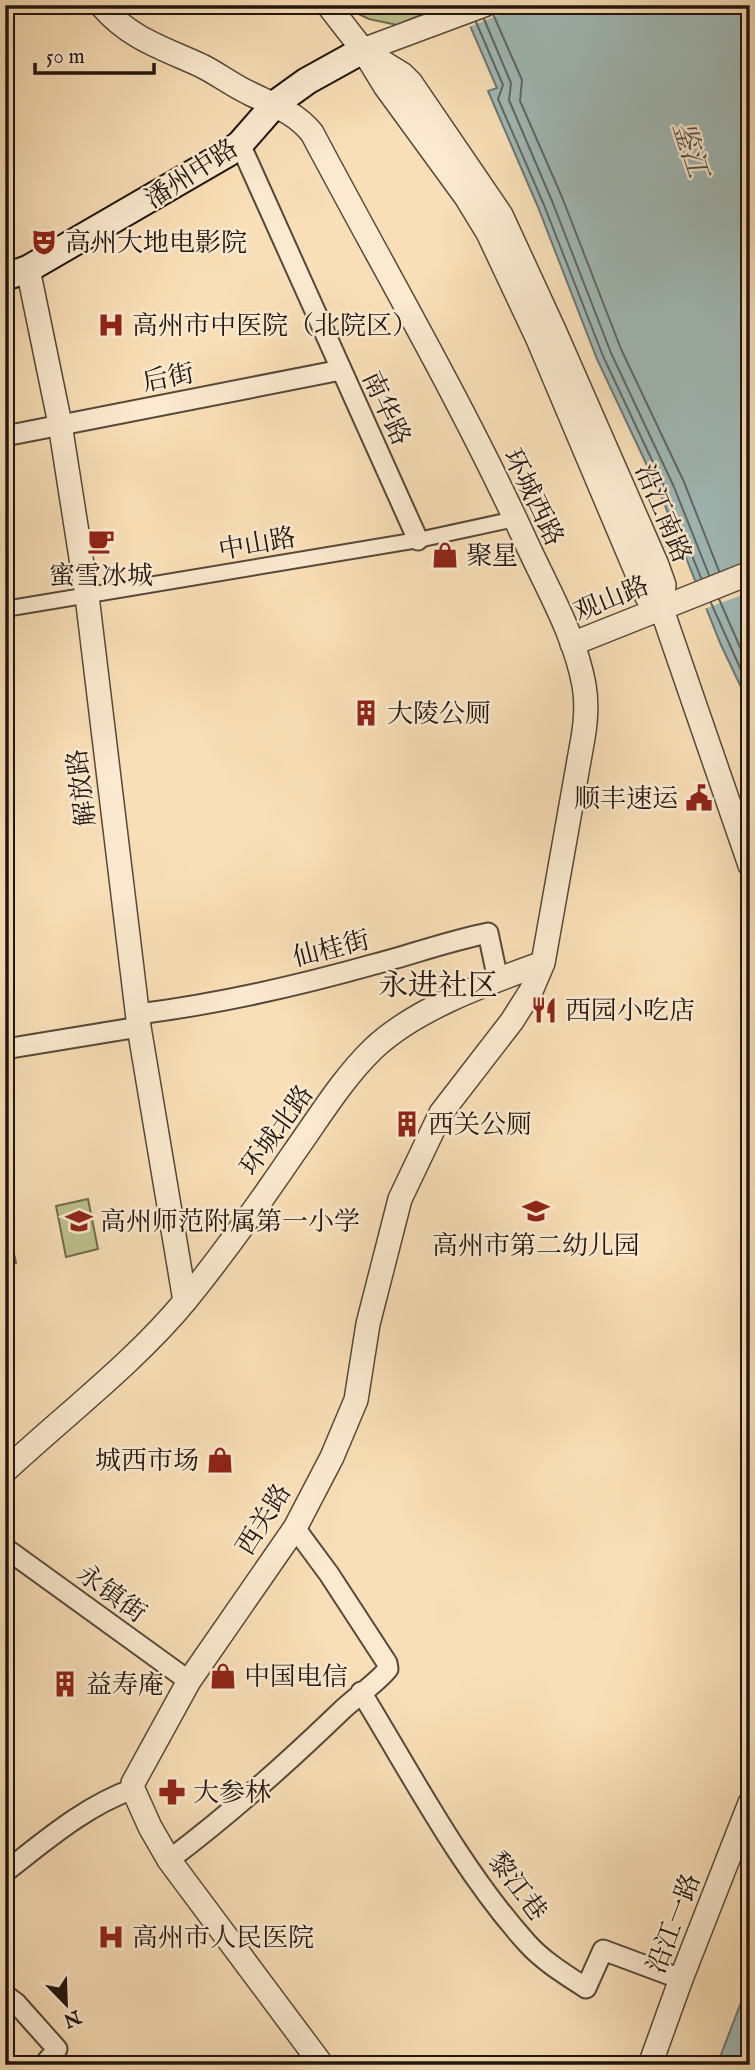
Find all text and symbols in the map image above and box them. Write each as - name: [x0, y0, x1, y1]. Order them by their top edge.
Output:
- scale bar: [35, 32, 154, 76]
- text: 50 m: [46, 44, 85, 71]
- water label: 鉴江: [663, 118, 715, 186]
- street label: 潘州中路: [139, 132, 244, 216]
- theatre icon: 高州大地电影院: [29, 227, 59, 257]
- place label: 高州大地电影院: [65, 227, 247, 260]
- hospital icon: 高州市中医院（北院区）: [96, 310, 126, 340]
- place label: 高州市中医院（北院区）: [132, 310, 418, 343]
- street label: 后街: [140, 357, 197, 400]
- street label: 南华路: [354, 366, 417, 451]
- street label: 环城西路: [495, 444, 570, 552]
- street label: 沿江南路: [627, 459, 698, 568]
- street label: 中山路: [216, 521, 299, 568]
- cafe icon: 蜜雪冰城: [86, 526, 116, 556]
- shop icon: 聚星: [430, 540, 460, 570]
- place label: 聚星: [466, 540, 518, 573]
- place label: 蜜雪冰城: [49, 560, 153, 593]
- street label: 观山路: [569, 569, 654, 629]
- building icon: 大陵公厕: [351, 698, 381, 728]
- place label: 大陵公厕: [387, 698, 491, 731]
- street label: 解放路: [61, 747, 104, 829]
- place label: 顺丰速运: [574, 783, 678, 816]
- public building icon: 顺丰速运: [684, 783, 714, 813]
- street label: 仙桂街: [290, 924, 373, 975]
- district label: 永进社区: [378, 968, 498, 1006]
- restaurant icon: 西园小吃店: [529, 995, 559, 1025]
- place label: 西园小吃店: [565, 995, 695, 1028]
- street label: 环城北路: [233, 1079, 321, 1183]
- building icon: 西关公厕: [392, 1109, 422, 1139]
- place label: 西关公厕: [428, 1109, 532, 1142]
- school or university icon: 高州市第二幼儿园: [521, 1196, 551, 1226]
- school or university icon: 高州师范附属第一小学: [64, 1206, 94, 1236]
- place label: 高州师范附属第一小学: [100, 1206, 360, 1239]
- place label: 高州市第二幼儿园: [432, 1230, 640, 1263]
- place label: 城西市场: [95, 1445, 199, 1478]
- shop icon: 城西市场: [205, 1445, 235, 1475]
- street label: 西关路: [230, 1478, 299, 1562]
- street label: 永镇街: [70, 1558, 152, 1630]
- shop icon: 中国电信: [208, 1661, 238, 1691]
- place label: 中国电信: [244, 1661, 348, 1694]
- building icon: 益寿庵: [50, 1669, 80, 1699]
- place label: 益寿庵: [86, 1669, 164, 1702]
- pharmacy icon: 大参林: [157, 1777, 187, 1807]
- place label: 大参林: [193, 1777, 271, 1810]
- street label: 黎江巷: [480, 1846, 553, 1928]
- street label: 沿江一路: [640, 1869, 708, 1978]
- hospital icon: 高州市人民医院: [96, 1922, 126, 1952]
- place label: 高州市人民医院: [132, 1922, 314, 1955]
- north arrow: [32, 1968, 102, 2038]
- text: N: [59, 2003, 85, 2032]

